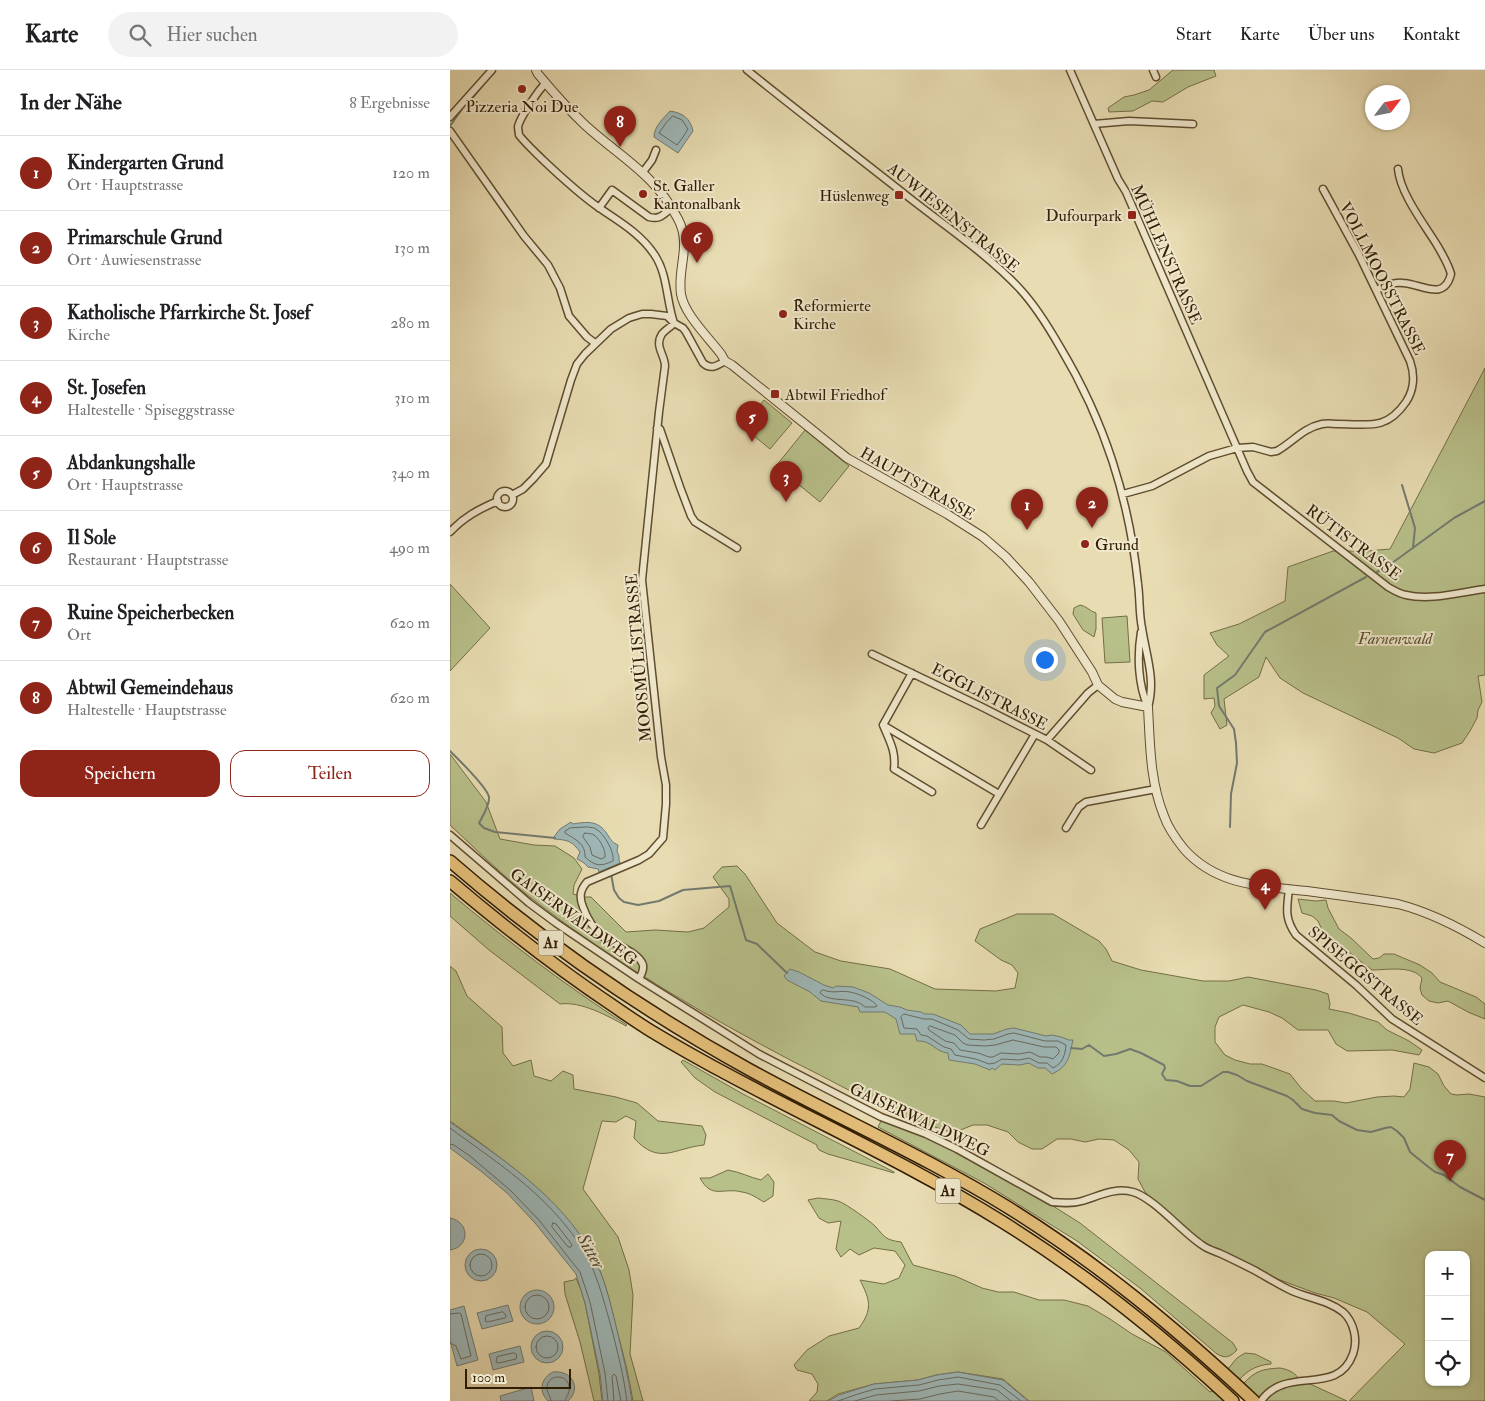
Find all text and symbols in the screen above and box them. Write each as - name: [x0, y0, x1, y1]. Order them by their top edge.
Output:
- search box: [108, 12, 458, 57]
- text: Karte: [25, 19, 78, 50]
- icon: search: [126, 21, 154, 49]
- text: Hier suchen: [166, 23, 258, 47]
- text: Start: [1176, 23, 1212, 46]
- text: Karte: [1240, 23, 1280, 46]
- text: Über uns: [1308, 23, 1374, 46]
- text: Kontakt: [1402, 23, 1460, 46]
- marker: Pizzeria Noi Due: [516, 83, 528, 95]
- north arrow: [1365, 85, 1410, 130]
- text: In der Nähe: [20, 89, 122, 116]
- text: 8 Ergebnisse: [349, 93, 430, 113]
- place label: Pizzeria Noi Due: [465, 97, 579, 117]
- pin: 8: [604, 106, 636, 147]
- text: Kindergarten Grund: [67, 151, 223, 175]
- street label: AUWIESENSTRASSE: [883, 158, 1023, 277]
- text: 1: [33, 163, 39, 183]
- text: 120 m: [392, 163, 430, 183]
- text: Ort · Hauptstrasse: [67, 175, 183, 195]
- place label: St. Galler Kantonalbank: [653, 176, 741, 214]
- street label: MÜHLENSTRASSE: [1126, 181, 1206, 328]
- place label: Hüslenweg: [819, 186, 890, 206]
- marker: St. Galler Kantonalbank: [637, 188, 649, 200]
- marker: Hüslenweg: [893, 189, 905, 201]
- street label: VOLLMOOSSTRASSE: [1335, 199, 1429, 358]
- place label: Dufourpark: [1045, 206, 1122, 227]
- marker: Dufourpark: [1126, 209, 1138, 221]
- pin: 6: [681, 222, 713, 263]
- text: Primarschule Grund: [67, 226, 222, 250]
- text: 2: [32, 238, 40, 258]
- text: 130 m: [394, 238, 430, 258]
- text: Ort · Auwiesenstrasse: [67, 250, 201, 270]
- place label: Reformierte Kirche: [793, 296, 871, 334]
- text: Katholische Pfarrkirche St. Josef: [67, 301, 311, 325]
- marker: Reformierte Kirche: [777, 308, 789, 320]
- text: 3: [33, 313, 39, 333]
- text: 280 m: [390, 313, 430, 333]
- text: Kirche: [67, 325, 110, 345]
- text: St. Josefen: [67, 376, 146, 400]
- place label: Abtwil Friedhof: [784, 385, 888, 405]
- text: 4: [32, 388, 40, 408]
- text: 310 m: [394, 388, 430, 408]
- marker: Abtwil Friedhof: [769, 388, 781, 400]
- text: Haltestelle · Spiseggstrasse: [67, 400, 235, 420]
- pin: 5: [736, 401, 768, 442]
- street label: HAUPTSTRASSE: [856, 443, 979, 525]
- text: Abdankungshalle: [67, 451, 195, 475]
- pin: 3: [770, 461, 802, 502]
- text: 5: [32, 463, 40, 483]
- text: 340 m: [391, 463, 430, 483]
- text: Ort · Hauptstrasse: [67, 475, 183, 495]
- pin: 2: [1076, 487, 1108, 528]
- pin: 1: [1011, 489, 1043, 530]
- street label: RÜTISTRASSE: [1302, 500, 1405, 585]
- text: Il Sole: [67, 526, 116, 550]
- place label: Grund: [1095, 535, 1139, 555]
- text: 6: [32, 538, 40, 558]
- text: 490 m: [389, 538, 430, 558]
- marker: Grund: [1079, 538, 1091, 550]
- text: Restaurant · Hauptstrasse: [67, 550, 228, 570]
- street label: MOOSMÜLISTRASSE: [622, 573, 656, 743]
- text: Ruine Speicherbecken: [67, 601, 234, 625]
- text: 7: [32, 613, 40, 633]
- text: 620 m: [390, 613, 430, 633]
- text: Ort: [67, 625, 91, 645]
- park label: Farnenwald: [1357, 629, 1433, 649]
- your location: [1032, 647, 1058, 673]
- street label: EGGLISTRASSE: [928, 659, 1051, 735]
- text: Abtwil Gemeindehaus: [67, 676, 233, 700]
- text: 8: [32, 688, 40, 708]
- text: 620 m: [390, 688, 430, 708]
- text: Haltestelle · Hauptstrasse: [67, 700, 227, 720]
- button: Speichern: [20, 750, 220, 797]
- button: Teilen: [230, 750, 430, 797]
- street label: GAISERWALDWEG: [506, 864, 641, 970]
- pin: 4: [1249, 869, 1281, 910]
- street label: SPISEGGSTRASSE: [1304, 922, 1427, 1030]
- road number: A1: [538, 930, 564, 956]
- street label: GAISERWALDWEG: [846, 1079, 993, 1161]
- pin: 7: [1434, 1140, 1466, 1181]
- road number: A1: [936, 1178, 960, 1204]
- water label: Sitter: [571, 1228, 611, 1274]
- map controls: [1425, 1251, 1470, 1386]
- button: +: [1425, 1251, 1470, 1296]
- button: −: [1425, 1296, 1470, 1341]
- button: locate: [1425, 1341, 1470, 1386]
- scale bar: [465, 1366, 571, 1389]
- text: 100 m: [472, 1369, 505, 1386]

